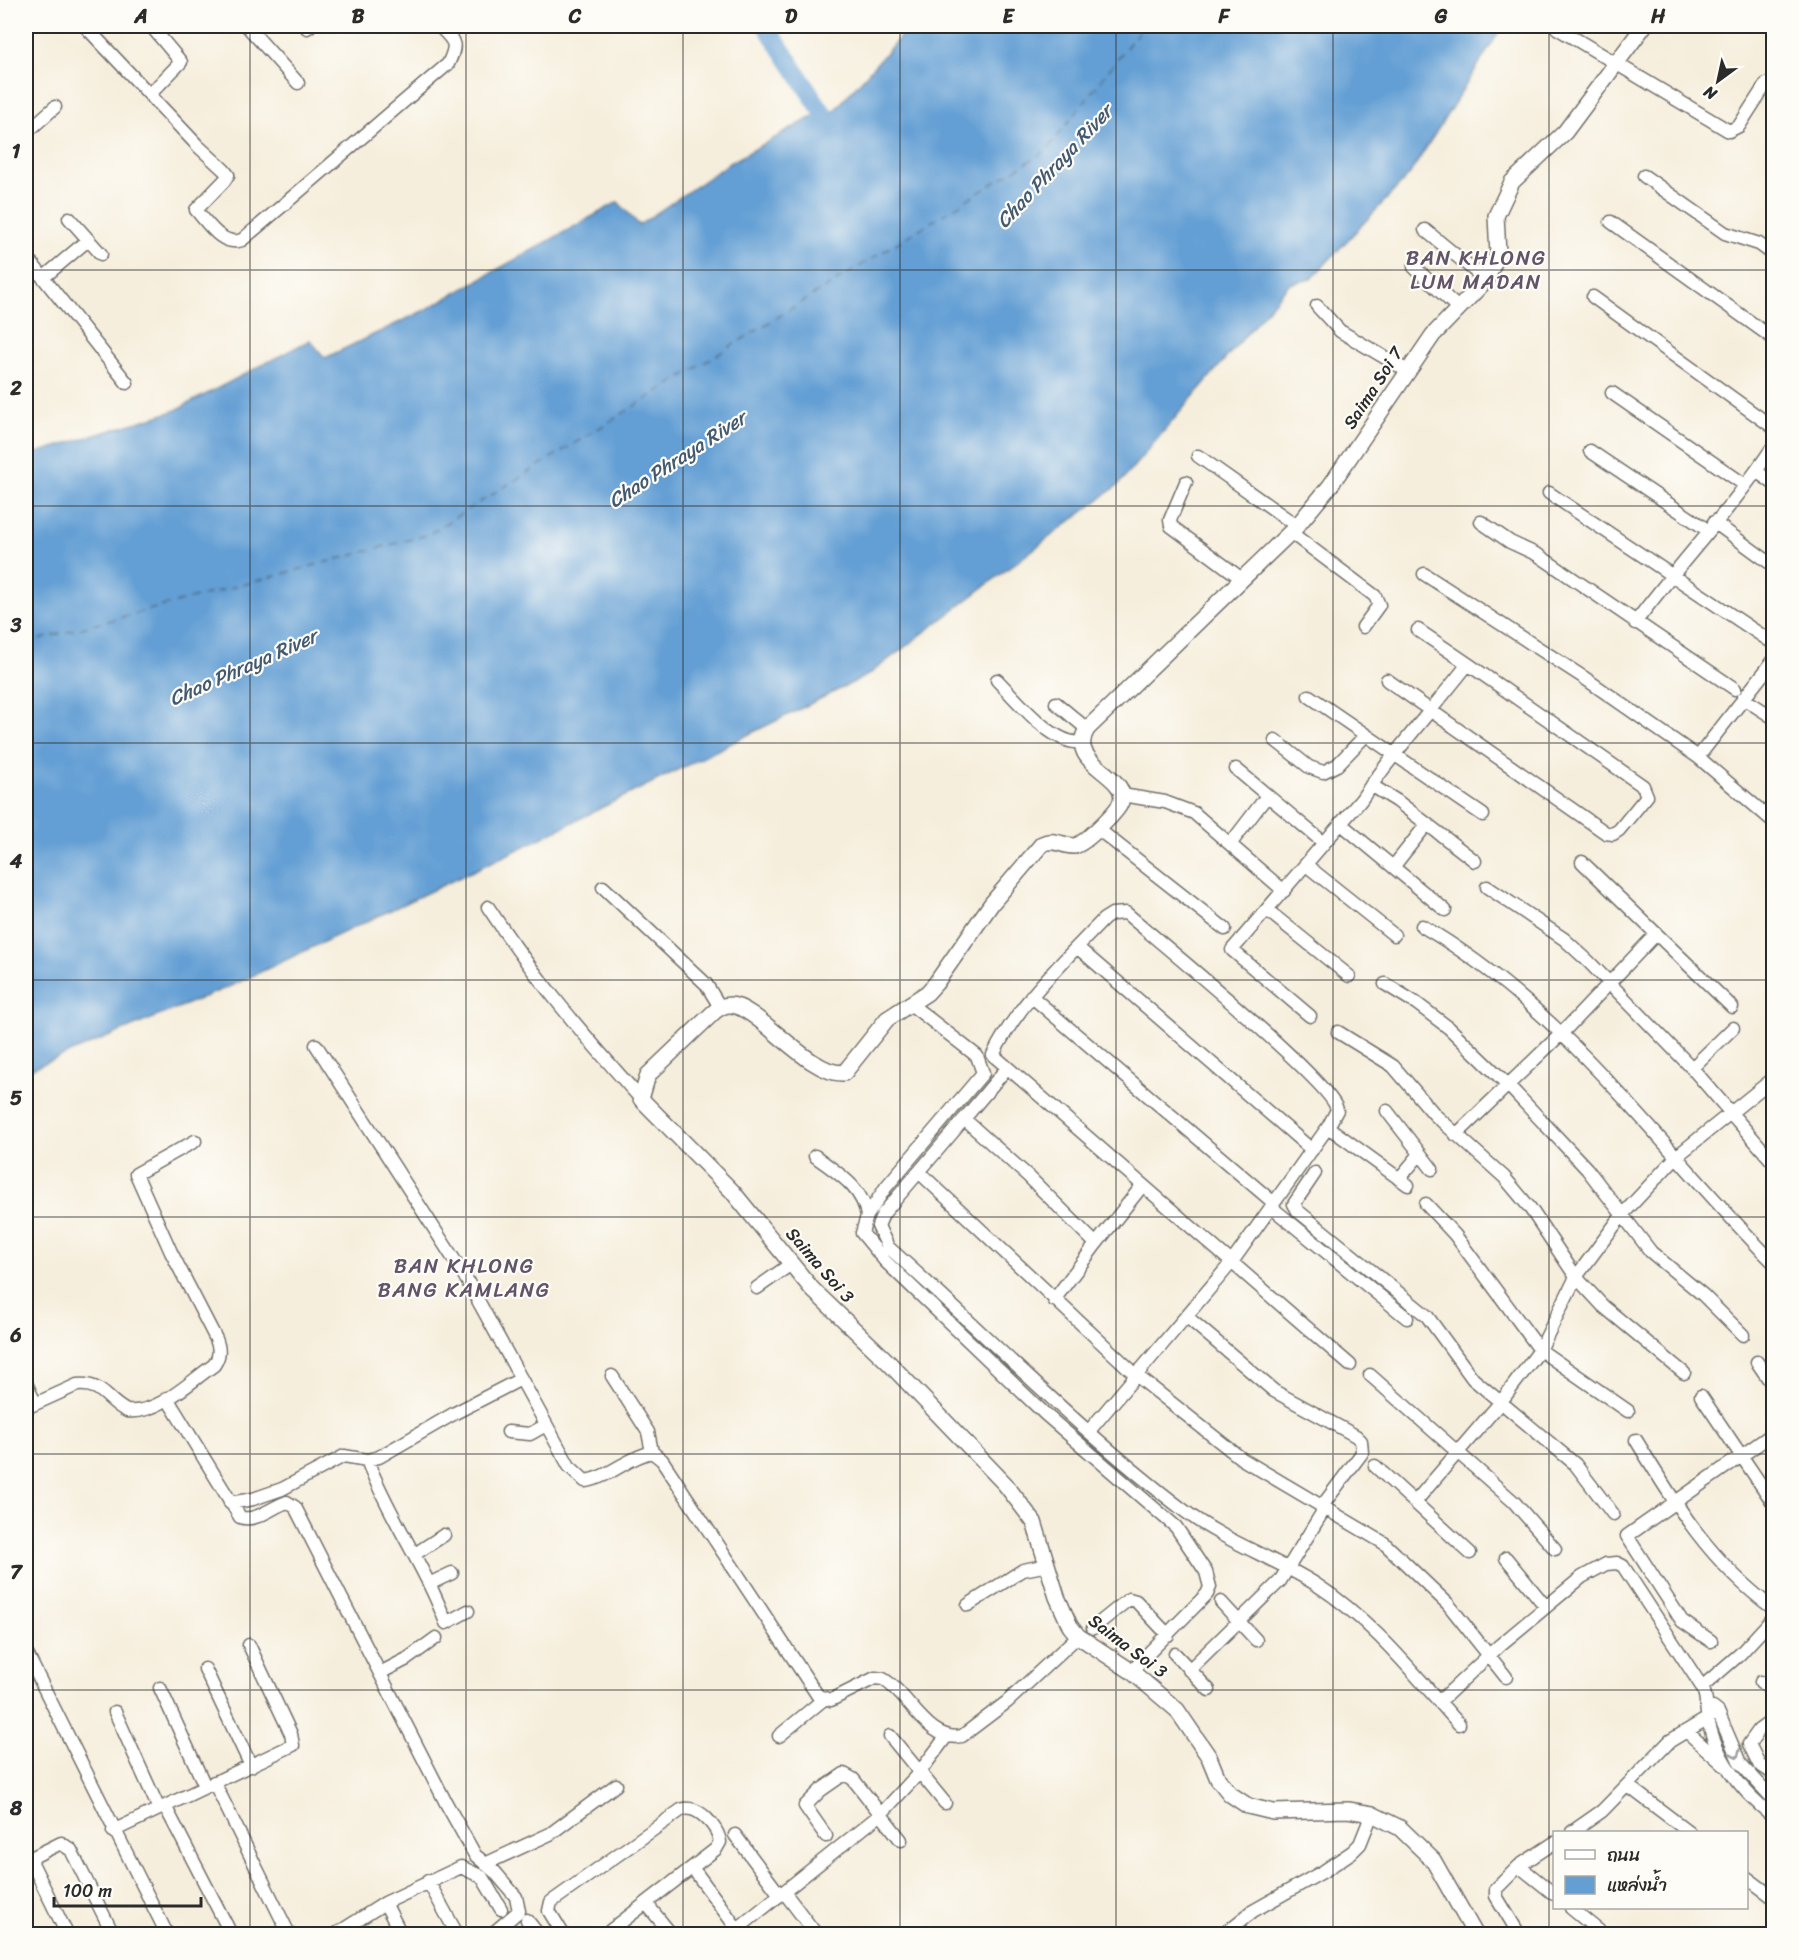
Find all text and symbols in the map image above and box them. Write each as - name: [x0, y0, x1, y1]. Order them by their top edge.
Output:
- text: A: [133, 0, 148, 34]
- text: B: [352, 0, 365, 34]
- text: C: [568, 0, 582, 34]
- text: D: [785, 0, 798, 34]
- text: E: [1002, 0, 1015, 34]
- text: F: [1218, 0, 1231, 34]
- text: G: [1434, 0, 1448, 34]
- text: H: [1650, 0, 1666, 34]
- north arrow: [1688, 51, 1748, 111]
- text: N: [1697, 77, 1723, 109]
- water label: Chao Phraya River: [987, 93, 1124, 237]
- text: 1: [12, 134, 21, 169]
- district label: BAN KHLONG LUM MADAN: [1406, 239, 1546, 301]
- street label: Saima Soi 7: [1334, 339, 1413, 436]
- text: 2: [9, 371, 22, 406]
- water label: Chao Phraya River: [601, 399, 757, 517]
- text: 3: [10, 608, 22, 643]
- water label: Chao Phraya River: [163, 618, 327, 716]
- text: 4: [9, 844, 23, 879]
- text: 5: [10, 1081, 22, 1116]
- street label: Saima Soi 3: [777, 1219, 863, 1311]
- district label: BAN KHLONG BANG KAMLANG: [378, 1247, 550, 1309]
- text: 6: [9, 1318, 22, 1353]
- text: 7: [10, 1555, 23, 1590]
- street label: Saima Soi 3: [1081, 1605, 1175, 1687]
- one-way arrow: [1728, 1747, 1740, 1758]
- text: 8: [9, 1791, 23, 1826]
- legend: [1553, 1831, 1748, 1909]
- text: ถนน: [1607, 1839, 1640, 1871]
- text: แหล่งน้ำ: [1607, 1869, 1667, 1901]
- scale bar: [54, 1870, 201, 1908]
- text: 100 m: [63, 1875, 112, 1907]

